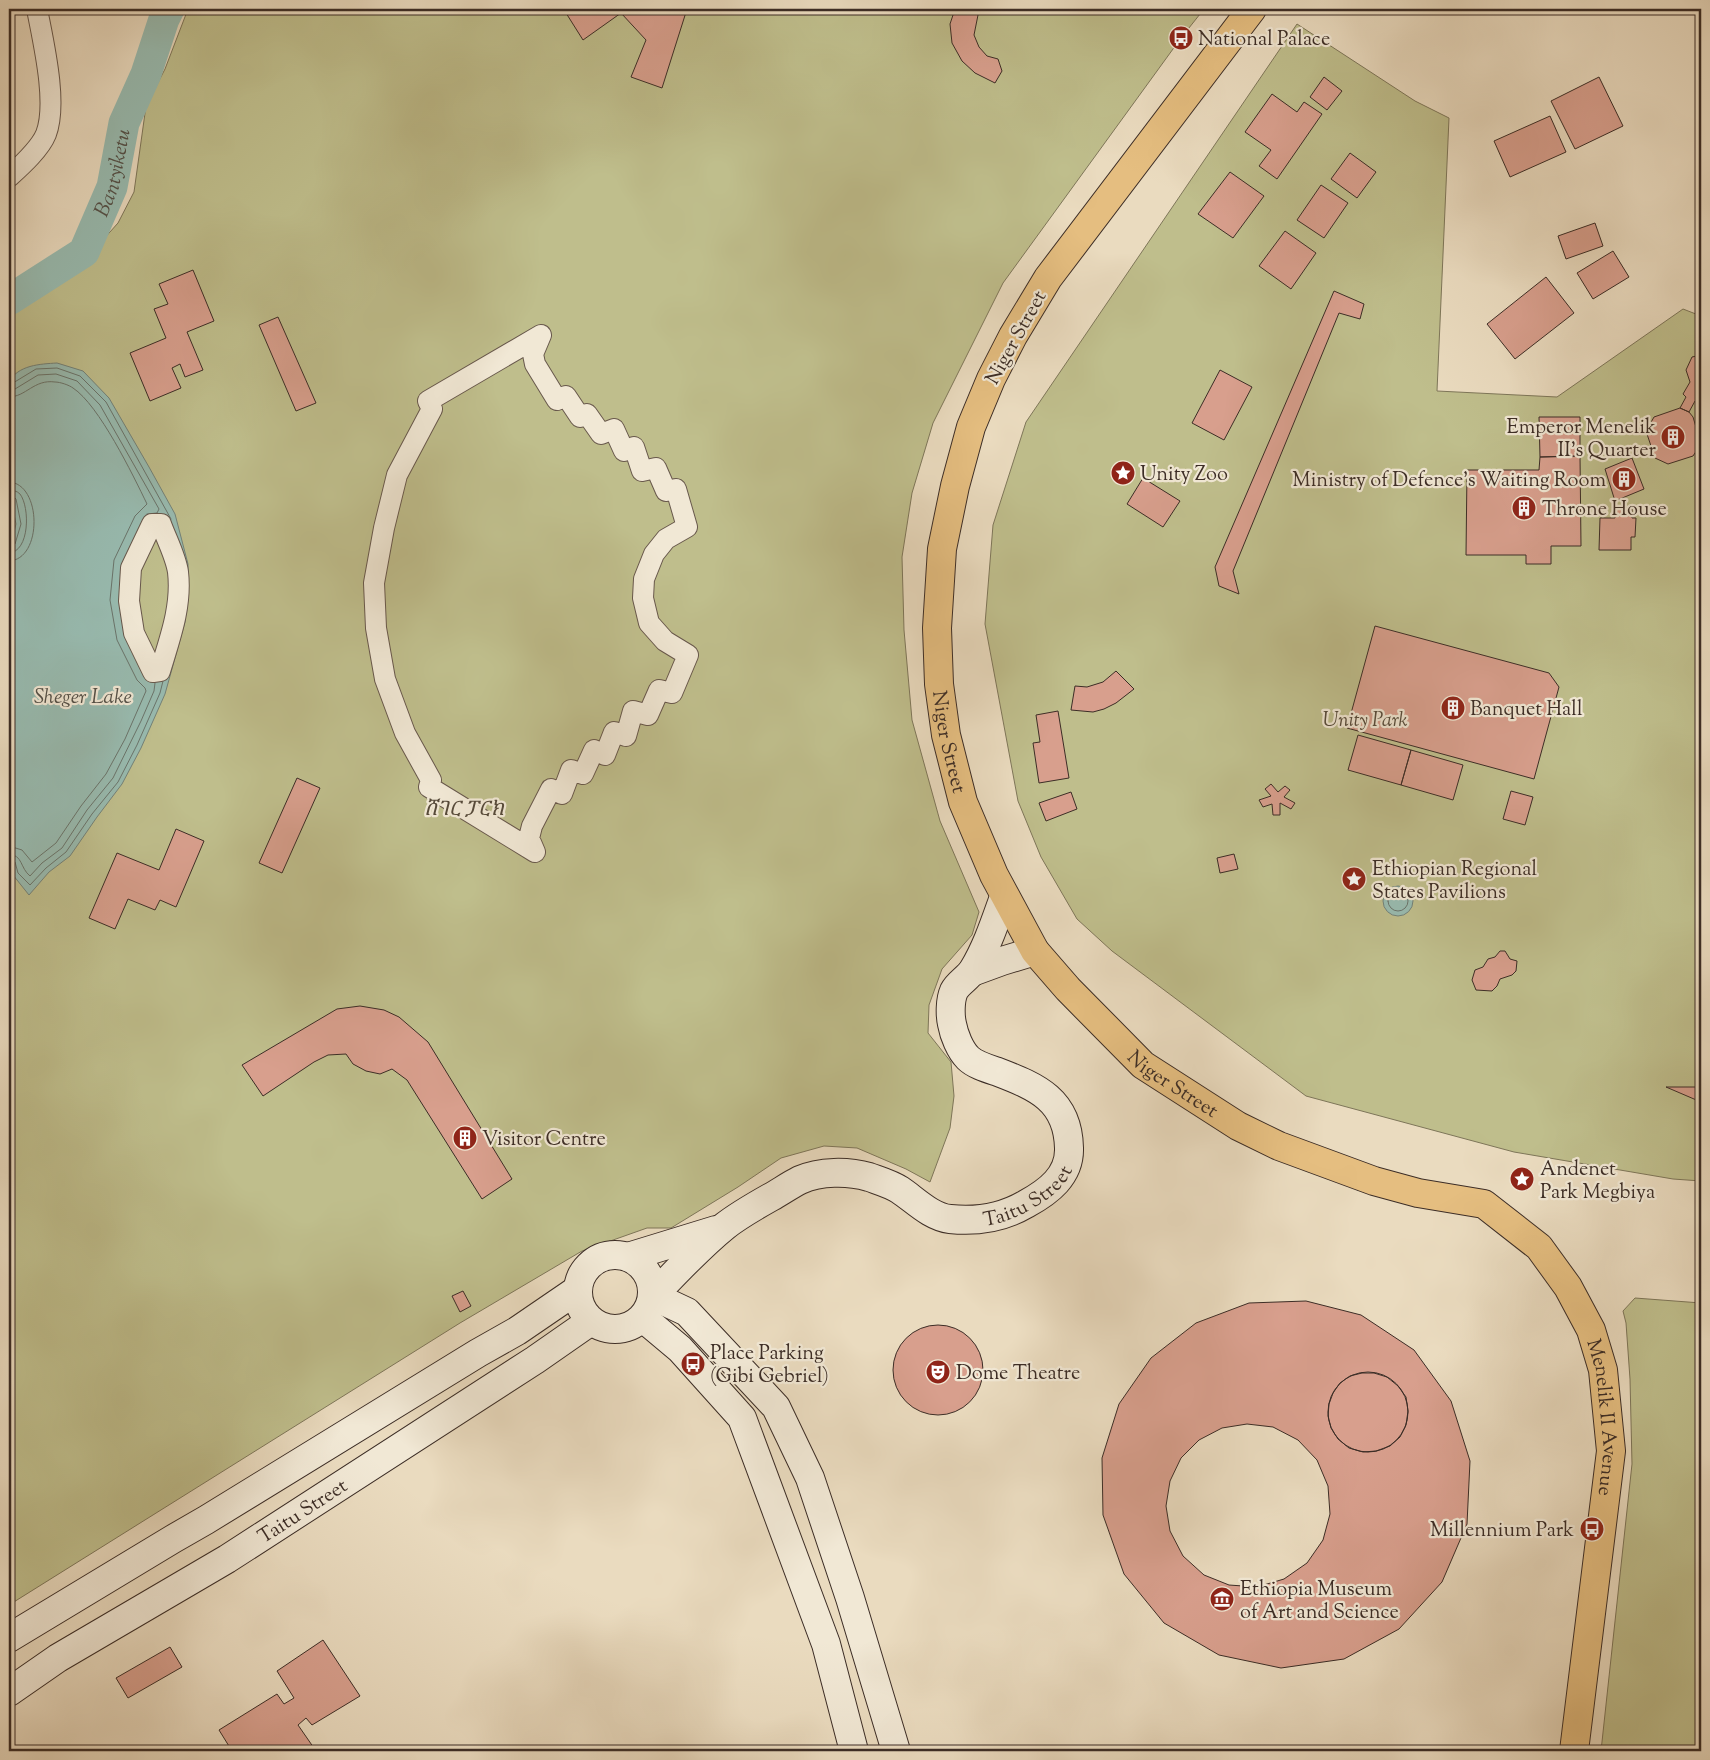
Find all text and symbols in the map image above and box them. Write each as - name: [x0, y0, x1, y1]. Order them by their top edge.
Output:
- bus stop icon: National Palace: [1168, 25, 1194, 51]
- place label: National Palace: [1198, 26, 1330, 55]
- water label: Bantyiketu: [88, 127, 140, 222]
- street label: Niger Street: [979, 286, 1055, 391]
- place label: Emperor Menelik II's Quarter: [1507, 414, 1656, 466]
- building icon: Emperor Menelik II's Quarter: [1660, 424, 1686, 450]
- place icon: Unity Zoo: [1110, 460, 1136, 486]
- place label: Unity Zoo: [1140, 461, 1228, 490]
- building icon: Ministry of Defence's Waiting Room: [1611, 466, 1637, 492]
- place label: Ministry of Defence's Waiting Room: [1292, 467, 1606, 496]
- building icon: Throne House: [1511, 495, 1537, 521]
- place label: Throne House: [1542, 496, 1667, 525]
- water label: Sheger Lake: [34, 683, 132, 713]
- street label: Niger Street: [923, 689, 972, 797]
- building icon: Banquet Hall: [1440, 695, 1466, 721]
- place label: Banquet Hall: [1470, 696, 1583, 725]
- park label: Unity Park: [1322, 707, 1408, 736]
- park label: ሸገር ፓርክ: [424, 796, 505, 825]
- place label: Ethiopian Regional States Pavilions: [1372, 856, 1537, 908]
- place icon: Ethiopian Regional States Pavilions: [1341, 866, 1367, 892]
- street label: Niger Street: [1119, 1045, 1223, 1127]
- building icon: Visitor Centre: [452, 1125, 478, 1151]
- place label: Visitor Centre: [482, 1126, 606, 1155]
- place label: Andenet Park Megbiya: [1540, 1156, 1655, 1208]
- street label: Taitu Street: [981, 1161, 1081, 1236]
- place icon: Andenet Park Megbiya: [1509, 1166, 1535, 1192]
- street label: Menelik II Avenue: [1577, 1336, 1623, 1498]
- place label: Place Parking (Gibi Gebriel): [710, 1340, 829, 1392]
- bus stop icon: Place Parking (Gibi Gebriel): [680, 1351, 706, 1377]
- theatre icon: Dome Theatre: [925, 1359, 951, 1385]
- place label: Dome Theatre: [956, 1360, 1080, 1389]
- street label: Taitu Street: [253, 1473, 354, 1552]
- bus stop icon: Millennium Park: [1579, 1516, 1605, 1542]
- place label: Millennium Park: [1430, 1517, 1574, 1546]
- place label: Ethiopia Museum of Art and Science: [1240, 1576, 1399, 1628]
- museum icon: Ethiopia Museum of Art and Science: [1209, 1586, 1235, 1612]

